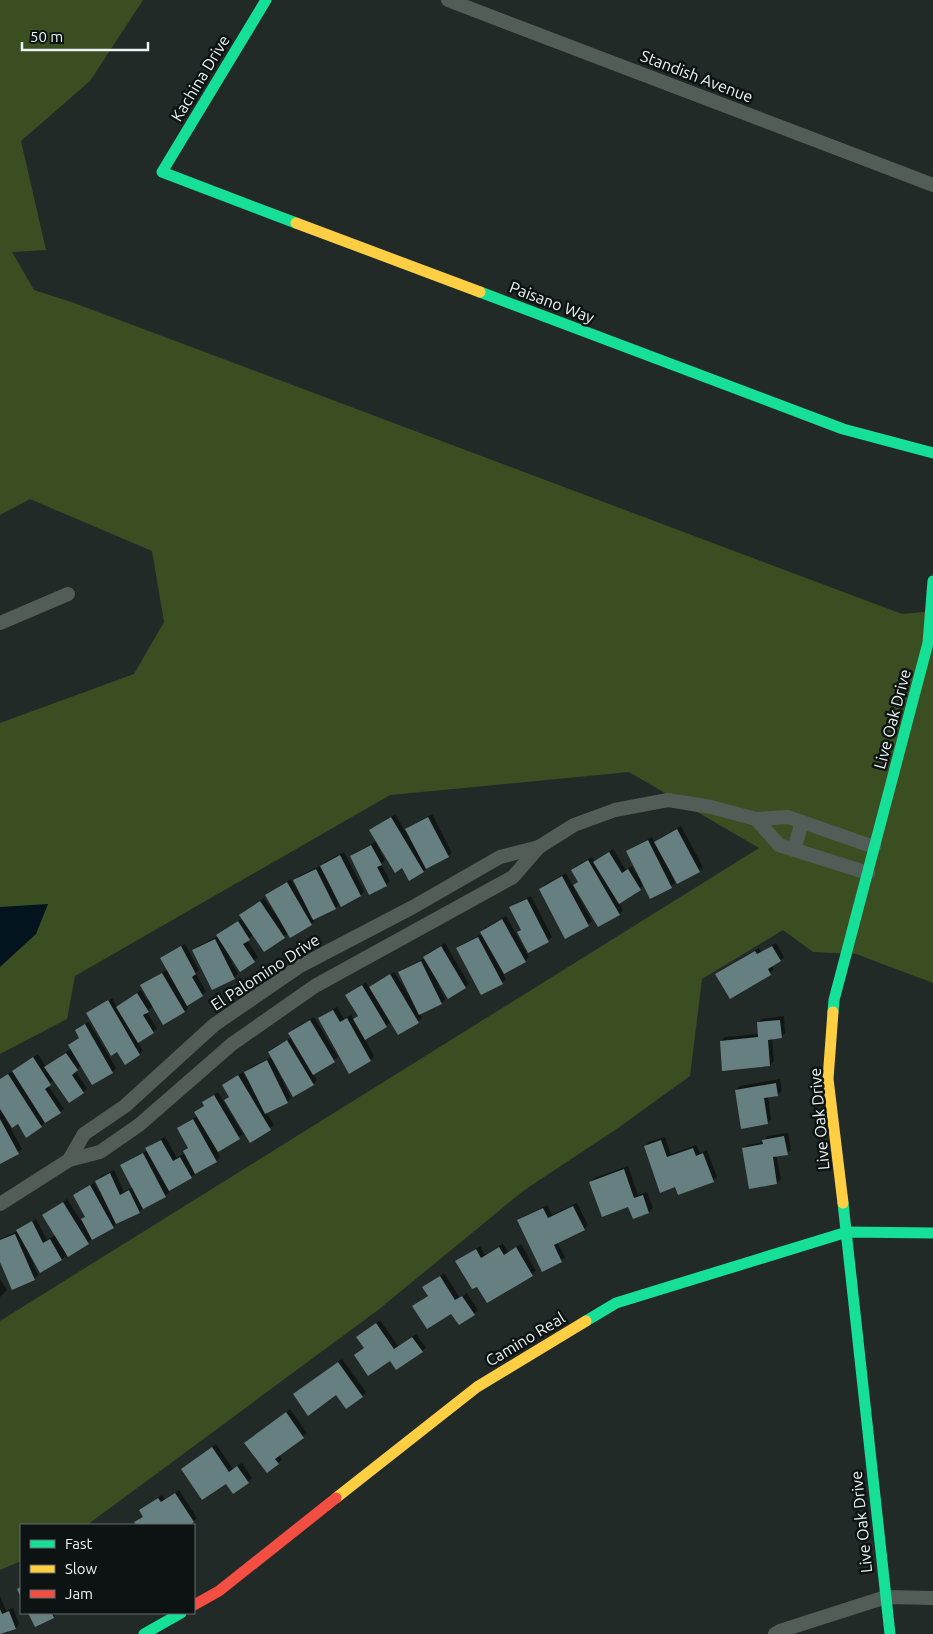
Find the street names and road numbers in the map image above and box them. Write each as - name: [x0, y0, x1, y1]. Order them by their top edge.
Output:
- street label: Kachina Drive: [167, 32, 233, 124]
- street label: Standish Avenue: [638, 46, 756, 106]
- street label: Paisano Way: [507, 278, 597, 326]
- street label: Live Oak Drive: [870, 667, 914, 771]
- street label: El Palomino Drive: [207, 930, 323, 1014]
- street label: Live Oak Drive: [806, 1067, 832, 1171]
- street label: Camino Real: [482, 1308, 568, 1370]
- street label: Live Oak Drive: [847, 1470, 875, 1574]

